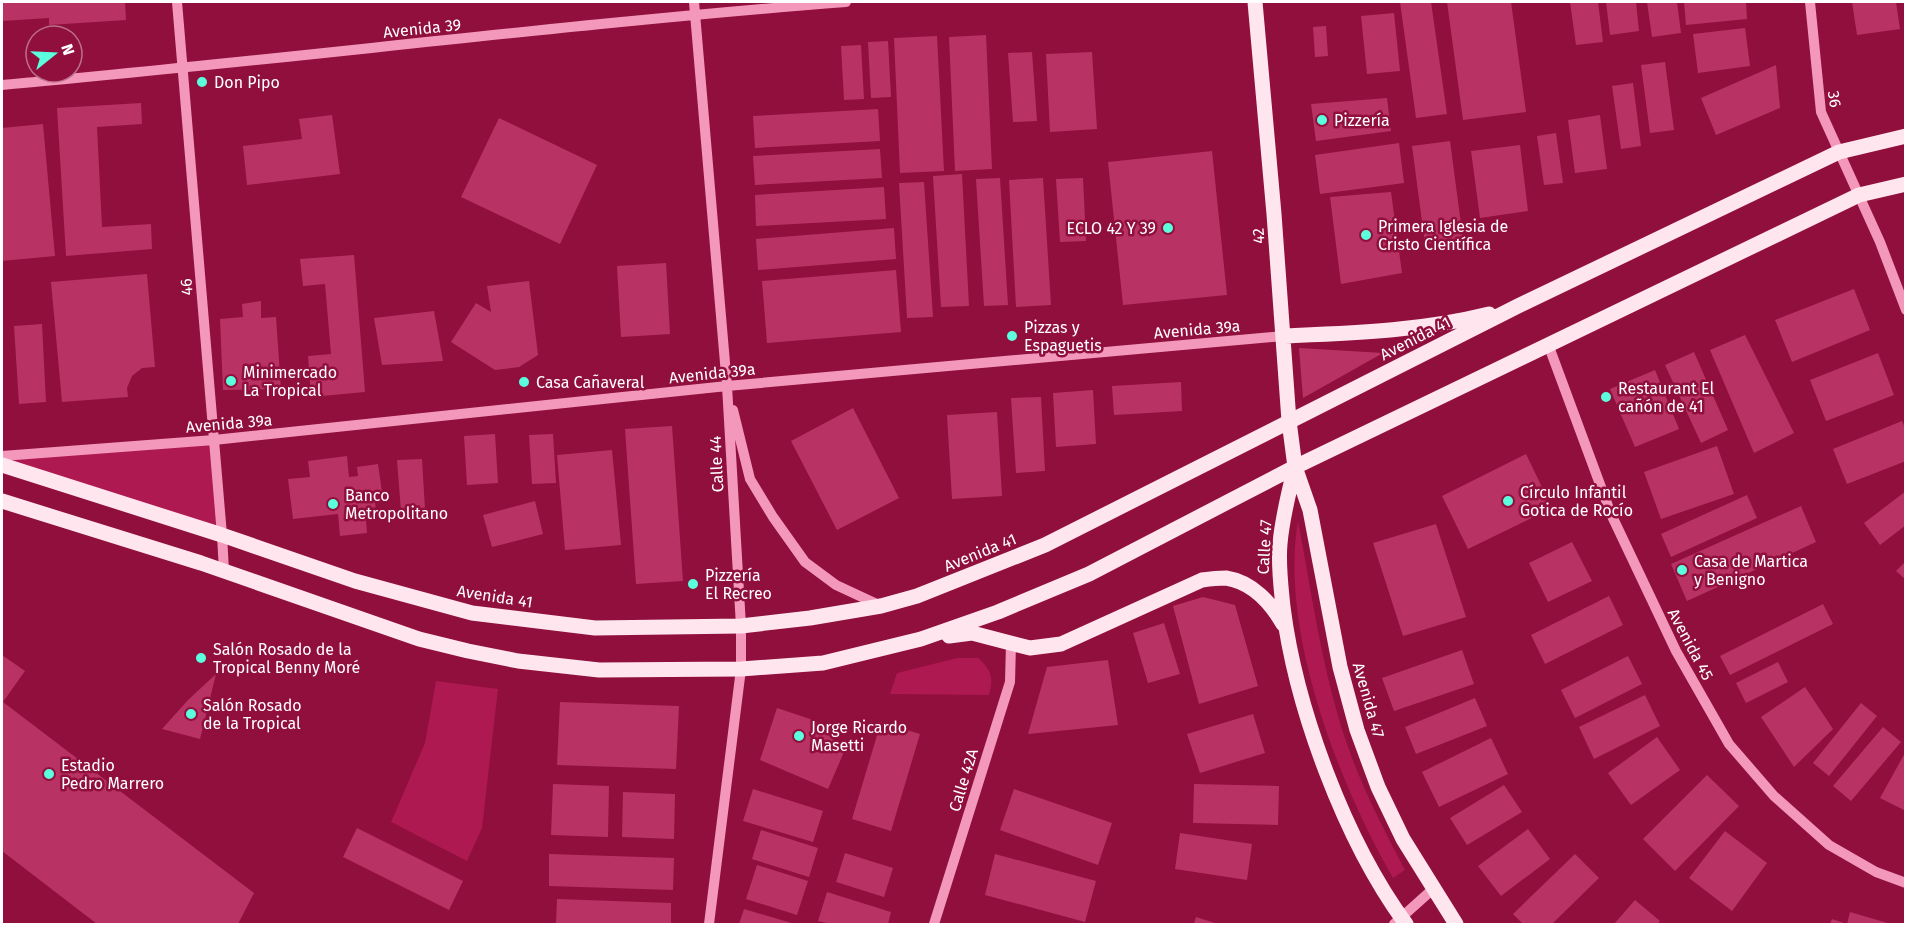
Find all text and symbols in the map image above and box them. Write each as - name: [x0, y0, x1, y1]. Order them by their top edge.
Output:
- street label: Avenida 39: [382, 15, 462, 42]
- north arrow: [24, 24, 84, 84]
- text: N: [57, 42, 78, 57]
- place label: Don Pipo: [214, 73, 280, 92]
- marker: Don Pipo: [195, 75, 209, 89]
- street label: 36: [1824, 89, 1845, 109]
- place label: Pizzería: [1334, 111, 1390, 130]
- marker: Pizzería: [1315, 113, 1329, 127]
- place label: Primera Iglesia de Cristo Científica: [1378, 217, 1508, 254]
- place label: ECLO 42 Y 39: [1067, 219, 1156, 238]
- marker: ECLO 42 Y 39: [1161, 221, 1175, 235]
- street label: 42: [1248, 227, 1269, 245]
- marker: Primera Iglesia de Cristo Científica: [1359, 228, 1373, 242]
- street label: 46: [176, 278, 197, 296]
- street label: Avenida 41: [1377, 313, 1454, 364]
- street label: Avenida 39a: [1153, 316, 1241, 343]
- place label: Pizzas y Espaguetis: [1024, 318, 1102, 355]
- marker: Pizzas y Espaguetis: [1005, 329, 1019, 343]
- street label: Avenida 39a: [668, 360, 756, 387]
- place label: Minimercado La Tropical: [243, 363, 337, 400]
- place label: Casa Cañaveral: [536, 373, 645, 392]
- marker: Minimercado La Tropical: [224, 374, 238, 388]
- marker: Casa Cañaveral: [517, 375, 531, 389]
- place label: Restaurant El cañón de 41: [1618, 379, 1714, 416]
- marker: Restaurant El cañón de 41: [1599, 390, 1613, 404]
- street label: Avenida 39a: [185, 410, 273, 437]
- street label: Calle 44: [706, 435, 727, 493]
- place label: Círculo Infantil Gotica de Rocío: [1520, 483, 1633, 520]
- place label: Banco Metropolitano: [345, 486, 448, 523]
- marker: Círculo Infantil Gotica de Rocío: [1501, 494, 1515, 508]
- marker: Banco Metropolitano: [326, 497, 340, 511]
- street label: Calle 47: [1254, 519, 1275, 575]
- street label: Avenida 41: [941, 529, 1019, 576]
- place label: Casa de Martica y Benigno: [1694, 552, 1808, 589]
- marker: Casa de Martica y Benigno: [1675, 563, 1689, 577]
- place label: Pizzería El Recreo: [705, 566, 772, 603]
- marker: Pizzería El Recreo: [686, 577, 700, 591]
- street label: Avenida 41: [456, 581, 534, 612]
- street label: Avenida 45: [1664, 605, 1717, 683]
- place label: Salón Rosado de la Tropical Benny Moré: [213, 640, 360, 677]
- marker: Salón Rosado de la Tropical Benny Moré: [194, 651, 208, 665]
- street label: Avenida 47: [1349, 660, 1388, 740]
- place label: Salón Rosado de la Tropical: [203, 696, 302, 733]
- marker: Salón Rosado de la Tropical: [184, 707, 198, 721]
- place label: Jorge Ricardo Masetti: [811, 718, 907, 755]
- marker: Jorge Ricardo Masetti: [792, 729, 806, 743]
- street label: Calle 42A: [945, 746, 982, 814]
- place label: Estadio Pedro Marrero: [61, 756, 164, 793]
- marker: Estadio Pedro Marrero: [42, 767, 56, 781]

